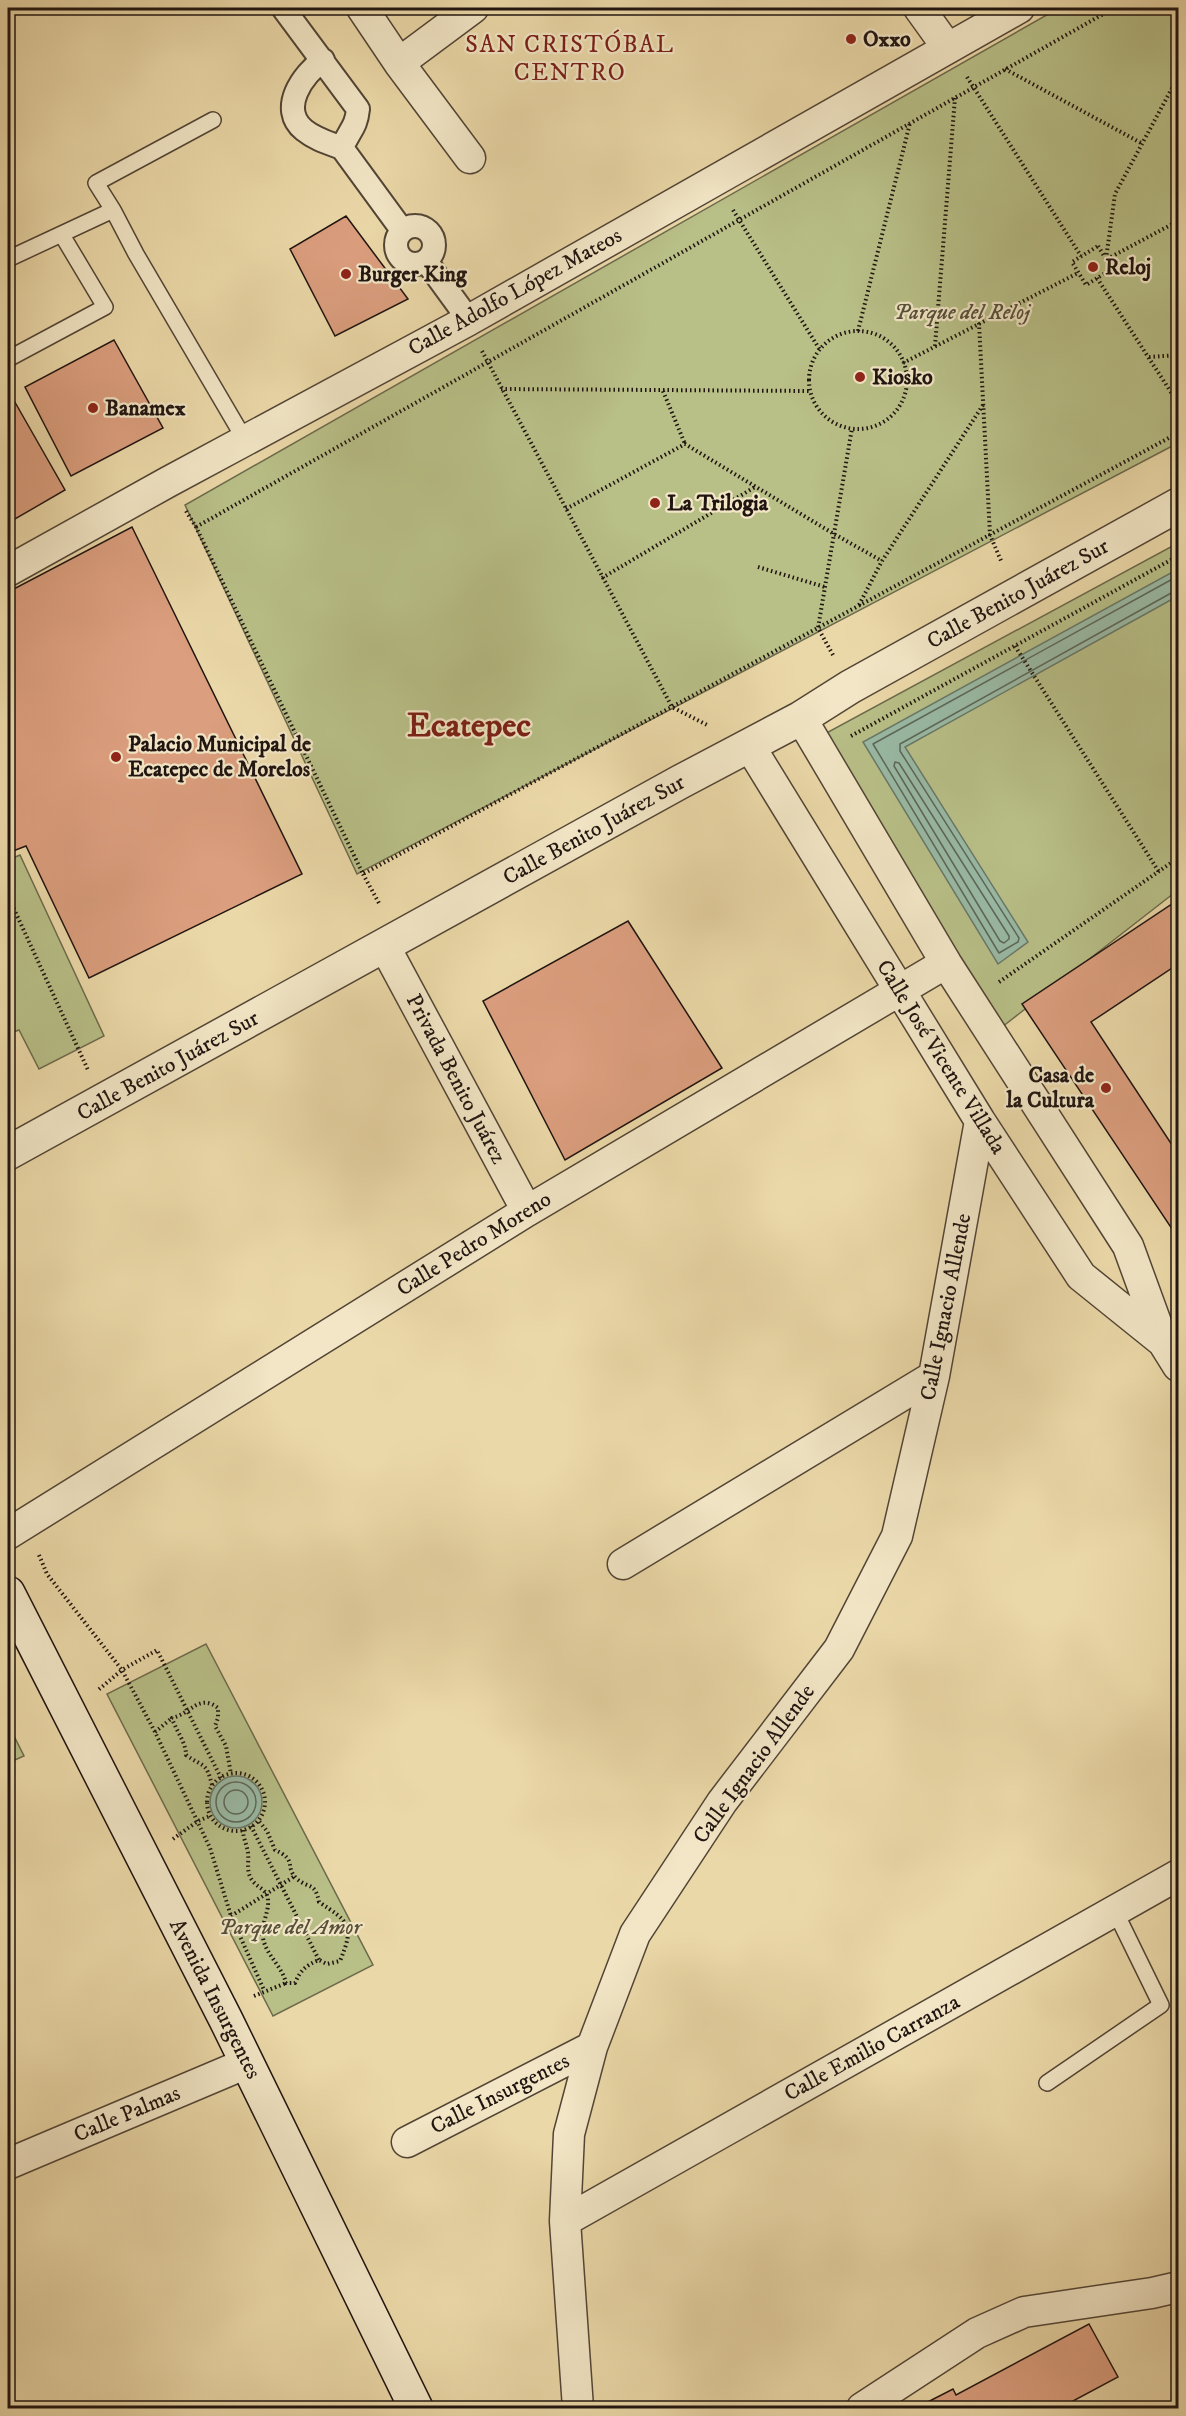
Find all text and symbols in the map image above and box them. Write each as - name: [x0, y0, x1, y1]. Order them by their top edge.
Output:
- place label: Oxxo: [863, 26, 911, 53]
- district label: SAN CRISTÓBAL CENTRO: [465, 29, 675, 88]
- marker: Oxxo: [844, 32, 858, 46]
- street label: Calle Adolfo López Mateos: [403, 222, 627, 362]
- place label: Reloj: [1105, 254, 1151, 282]
- marker: Reloj: [1086, 260, 1100, 274]
- place label: Burger King: [358, 261, 468, 288]
- marker: Burger King: [339, 267, 353, 281]
- park label: Parque del Reloj: [894, 299, 1031, 327]
- place label: Kiosko: [872, 364, 933, 391]
- marker: Kiosko: [853, 370, 867, 384]
- place label: Banamex: [105, 395, 186, 422]
- marker: Banamex: [86, 401, 100, 415]
- place label: La Trilogia: [667, 490, 769, 517]
- marker: La Trilogia: [648, 496, 662, 510]
- street label: Calle Benito Juárez Sur: [922, 532, 1114, 655]
- district label: Ecatepec: [407, 705, 531, 747]
- place label: Palacio Municipal de Ecatepec de Morelos: [128, 731, 311, 783]
- marker: Palacio Municipal de Ecatepec de Morelos: [109, 750, 123, 764]
- street label: Calle Benito Juárez Sur: [498, 768, 690, 891]
- street label: Calle José Vicente Villada: [870, 955, 1012, 1160]
- street label: Privada Benito Juárez: [400, 989, 512, 1169]
- street label: Calle Benito Juárez Sur: [72, 1004, 264, 1127]
- place label: Casa de la Cultura: [1005, 1062, 1095, 1114]
- marker: Casa de la Cultura: [1099, 1081, 1113, 1095]
- street label: Calle Pedro Moreno: [392, 1186, 556, 1302]
- street label: Calle Ignacio Allende: [915, 1211, 977, 1403]
- street label: Calle Ignacio Allende: [687, 1679, 821, 1849]
- street label: Avenida Insurgentes: [163, 1914, 267, 2084]
- park label: Parque del Amor: [219, 1914, 364, 1942]
- street label: Calle Emilio Carranza: [780, 1988, 965, 2107]
- street label: Calle Insurgentes: [426, 2047, 574, 2141]
- street label: Calle Palmas: [70, 2080, 184, 2148]

